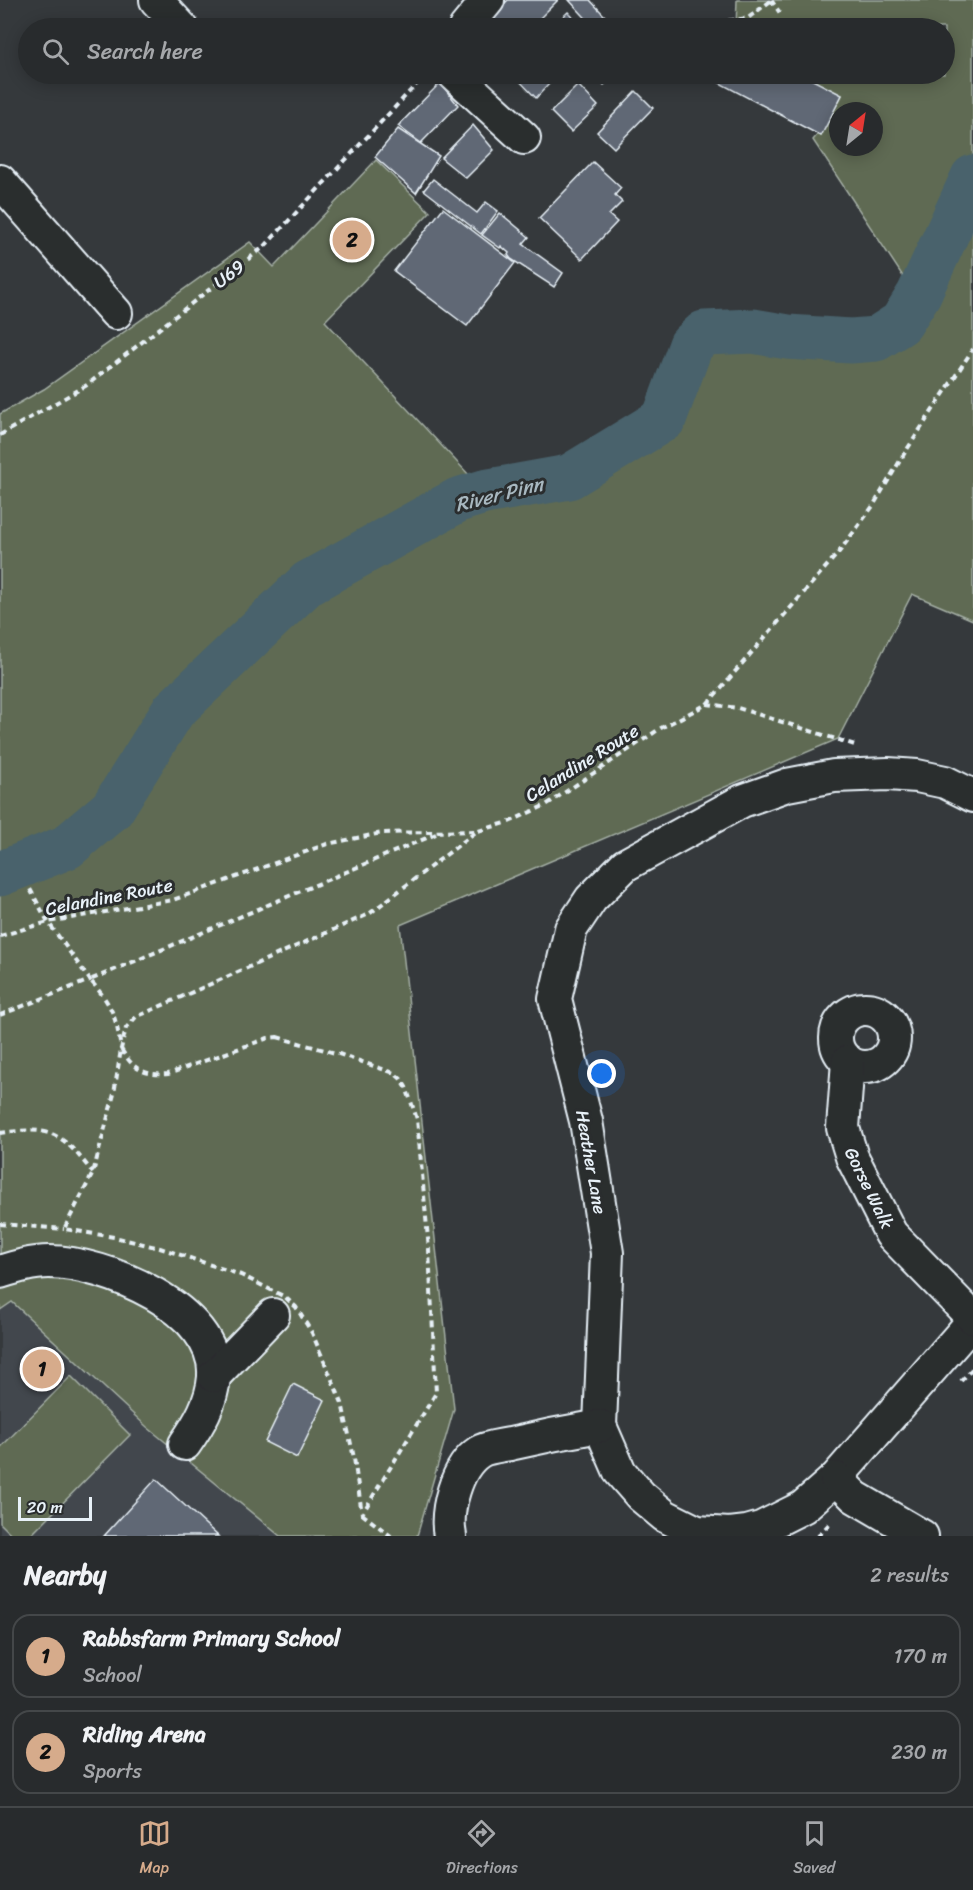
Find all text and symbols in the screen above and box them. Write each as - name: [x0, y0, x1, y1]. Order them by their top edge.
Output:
- search box: [18, 18, 955, 84]
- text: Search here: [87, 32, 203, 71]
- icon: search: [39, 35, 72, 68]
- north arrow: [829, 102, 883, 156]
- pin: 2: [332, 218, 372, 262]
- street label: U69: [206, 251, 252, 297]
- water label: River Pinn: [451, 466, 549, 522]
- street label: Celandine Route: [519, 715, 645, 811]
- street label: Celandine Route: [42, 869, 176, 925]
- your location: [587, 1059, 616, 1088]
- street label: Heather Lane: [566, 1107, 616, 1217]
- street label: Gorse Walk: [835, 1142, 903, 1235]
- pin: 1: [22, 1346, 62, 1392]
- text: 20 m: [27, 1493, 63, 1522]
- scale bar: [18, 1494, 92, 1522]
- text: Nearby: [24, 1552, 106, 1598]
- text: 2 results: [870, 1558, 949, 1593]
- text: Rabbsfarm Primary School: [83, 1619, 340, 1658]
- text: 1: [41, 1639, 50, 1674]
- text: 170 m: [894, 1639, 947, 1674]
- text: School: [83, 1658, 142, 1693]
- text: Riding Arena: [83, 1715, 206, 1754]
- text: 2: [40, 1735, 51, 1770]
- text: 230 m: [891, 1735, 947, 1770]
- text: Sports: [83, 1754, 142, 1789]
- tab: Map: [138, 1817, 171, 1882]
- tab: Directions: [446, 1817, 518, 1882]
- tab: Saved: [793, 1817, 835, 1882]

